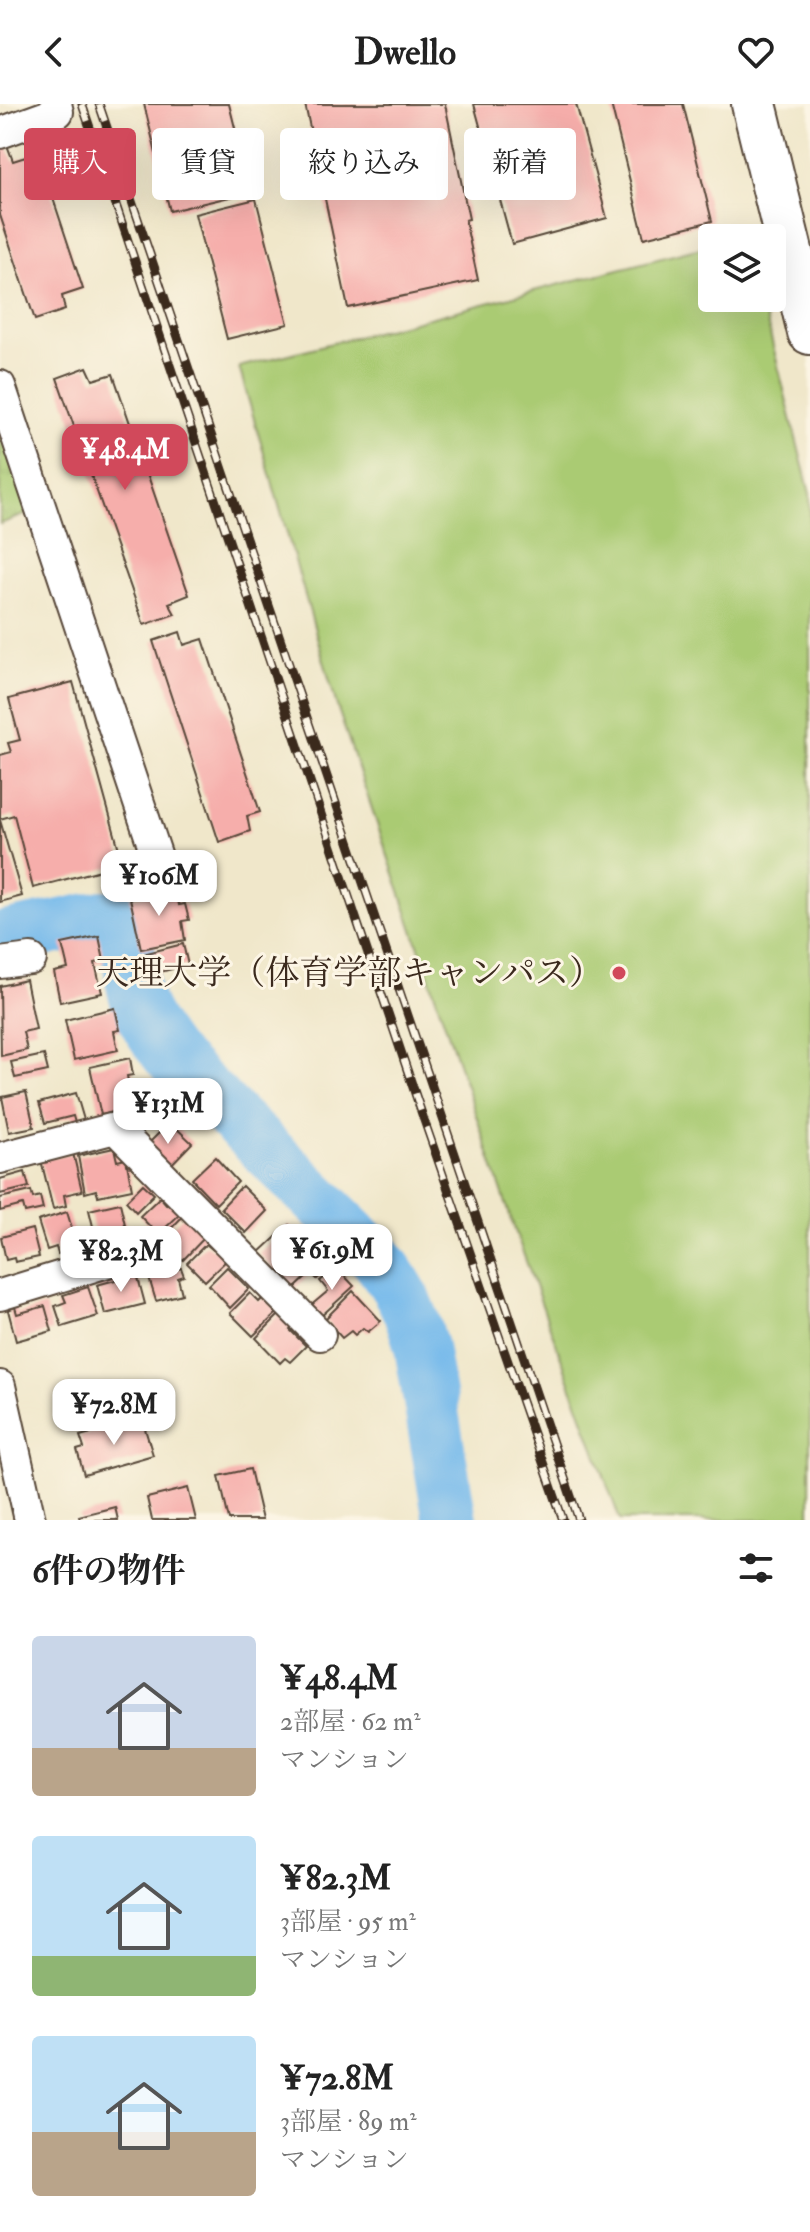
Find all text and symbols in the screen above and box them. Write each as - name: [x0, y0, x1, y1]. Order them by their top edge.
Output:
- icon: back: [32, 30, 76, 74]
- text: Dwello: [354, 30, 456, 75]
- icon: heart: [734, 30, 778, 74]
- chip: 購入: [24, 128, 136, 200]
- chip: 賃貸: [152, 128, 264, 200]
- chip: 絞り込み: [280, 128, 448, 200]
- chip: 新着: [464, 128, 576, 200]
- map controls: [698, 224, 786, 312]
- button: layers: [698, 224, 786, 312]
- pin: ¥48.4M: [60, 424, 190, 492]
- text: ¥48.4M: [80, 434, 170, 466]
- pin: ¥106M: [103, 850, 215, 918]
- text: ¥106M: [119, 860, 199, 892]
- place label: 天理大学（体育学部キャンパス）: [95, 952, 603, 995]
- marker: 天理大学（体育学部キャンパス）: [610, 964, 628, 982]
- pin: ¥131M: [112, 1078, 224, 1146]
- text: ¥131M: [131, 1088, 205, 1120]
- pin: ¥61.9M: [267, 1224, 397, 1292]
- pin: ¥82.3M: [56, 1226, 186, 1294]
- text: ¥61.9M: [289, 1234, 375, 1266]
- text: ¥82.3M: [78, 1236, 164, 1268]
- pin: ¥72.8M: [49, 1379, 179, 1447]
- text: ¥72.8M: [70, 1389, 158, 1421]
- icon: filters: [734, 1546, 778, 1590]
- text: 6件の物件: [32, 1550, 185, 1593]
- text: ¥48.4M: [280, 1657, 398, 1700]
- icon: home: [96, 1668, 192, 1764]
- text: 2部屋 · 62 m²: [280, 1706, 420, 1738]
- text: マンション: [280, 1744, 409, 1776]
- text: ¥82.3M: [280, 1857, 391, 1900]
- icon: home: [96, 1868, 192, 1964]
- text: 3部屋 · 95 m²: [280, 1906, 416, 1938]
- text: マンション: [280, 1944, 409, 1976]
- text: ¥72.8M: [280, 2057, 394, 2100]
- icon: home: [96, 2068, 192, 2164]
- text: 3部屋 · 89 m²: [280, 2106, 417, 2138]
- text: マンション: [280, 2144, 409, 2176]

